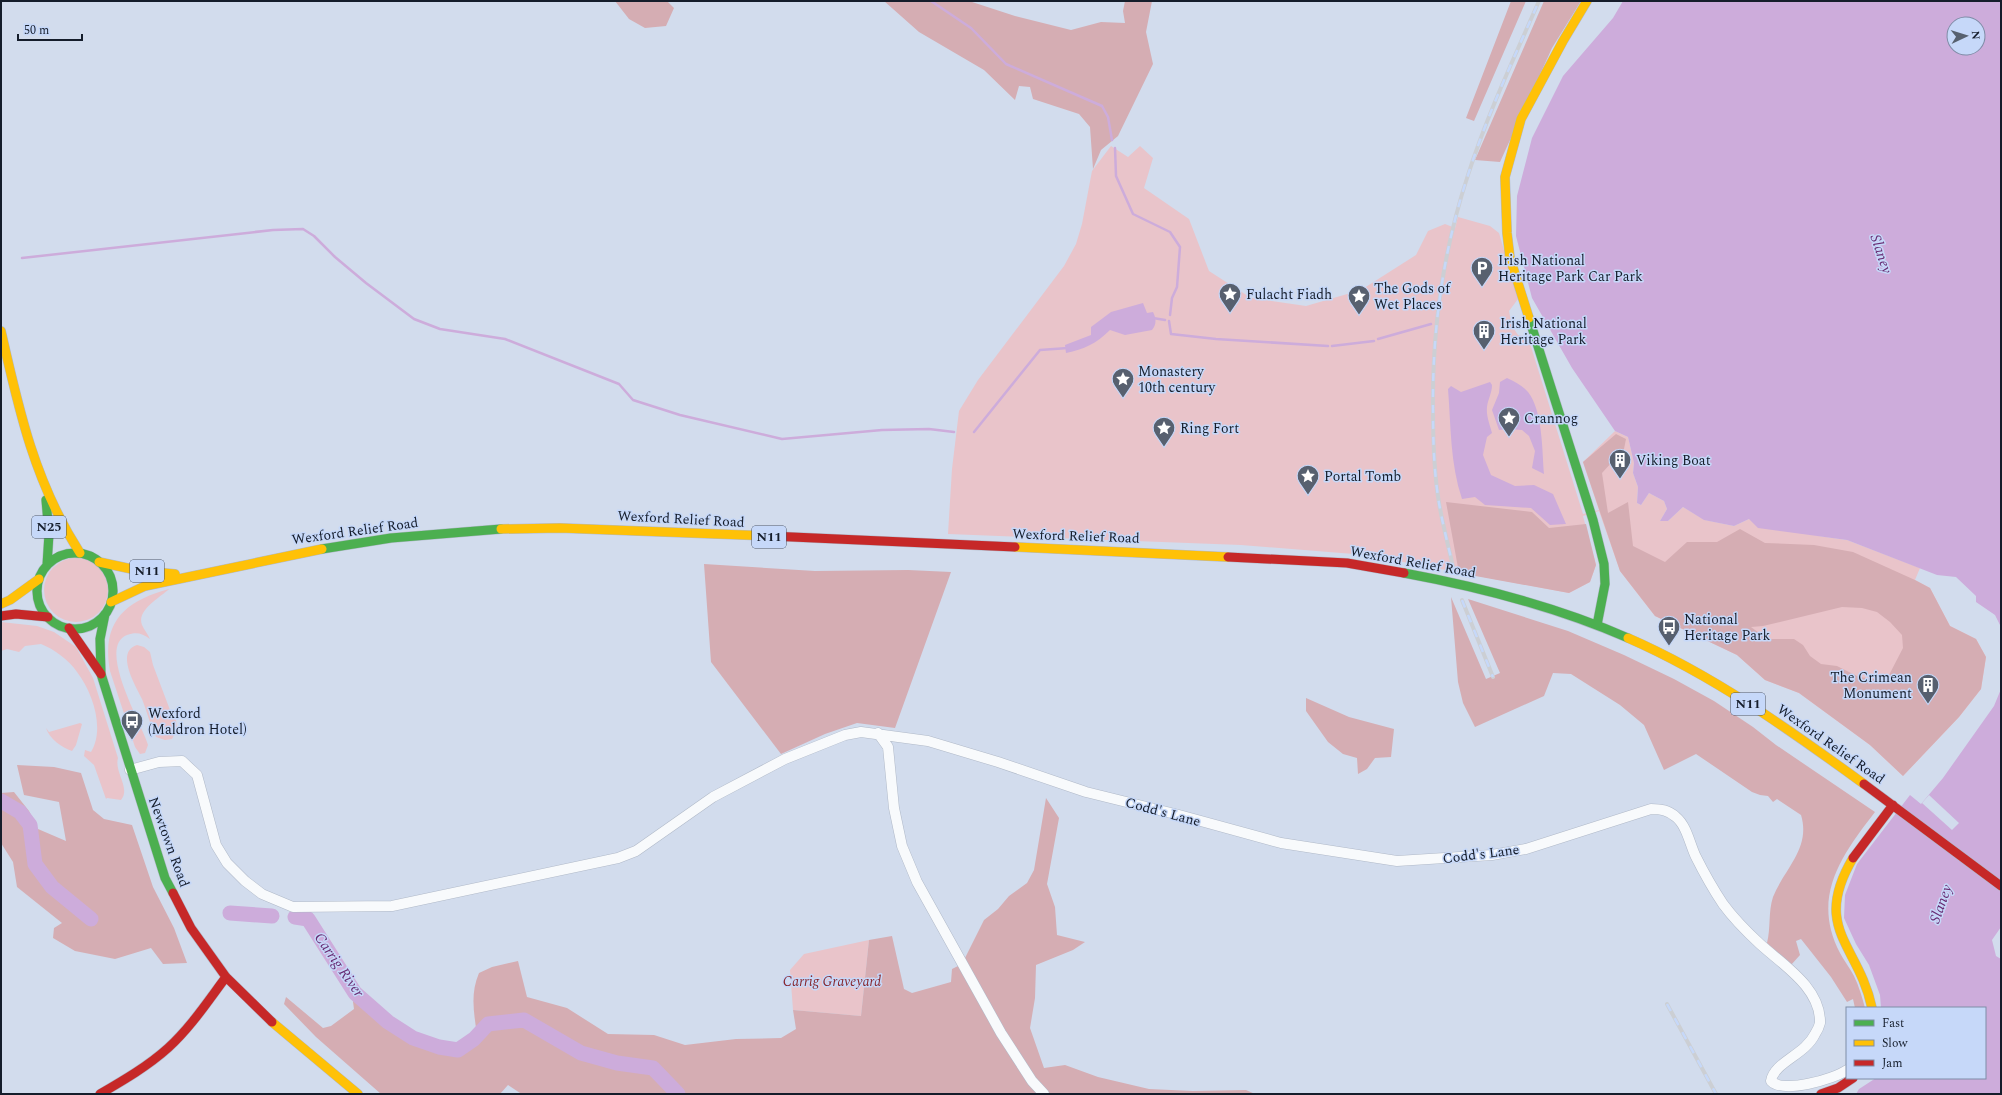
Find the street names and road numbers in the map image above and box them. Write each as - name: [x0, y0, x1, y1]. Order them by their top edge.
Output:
- street label: Wexford Relief Road: [617, 505, 745, 533]
- street label: Wexford Relief Road: [290, 512, 420, 550]
- road number: N25: [32, 516, 66, 538]
- street label: Wexford Relief Road: [1012, 523, 1140, 549]
- road number: N11: [752, 526, 786, 548]
- street label: Wexford Relief Road: [1348, 541, 1478, 583]
- road number: N11: [130, 560, 164, 582]
- road number: N11: [1731, 693, 1765, 715]
- street label: Wexford Relief Road: [1773, 699, 1889, 789]
- street label: Codd's Lane: [1123, 792, 1203, 832]
- street label: Newtown Road: [143, 794, 195, 890]
- street label: Codd's Lane: [1441, 839, 1521, 869]

